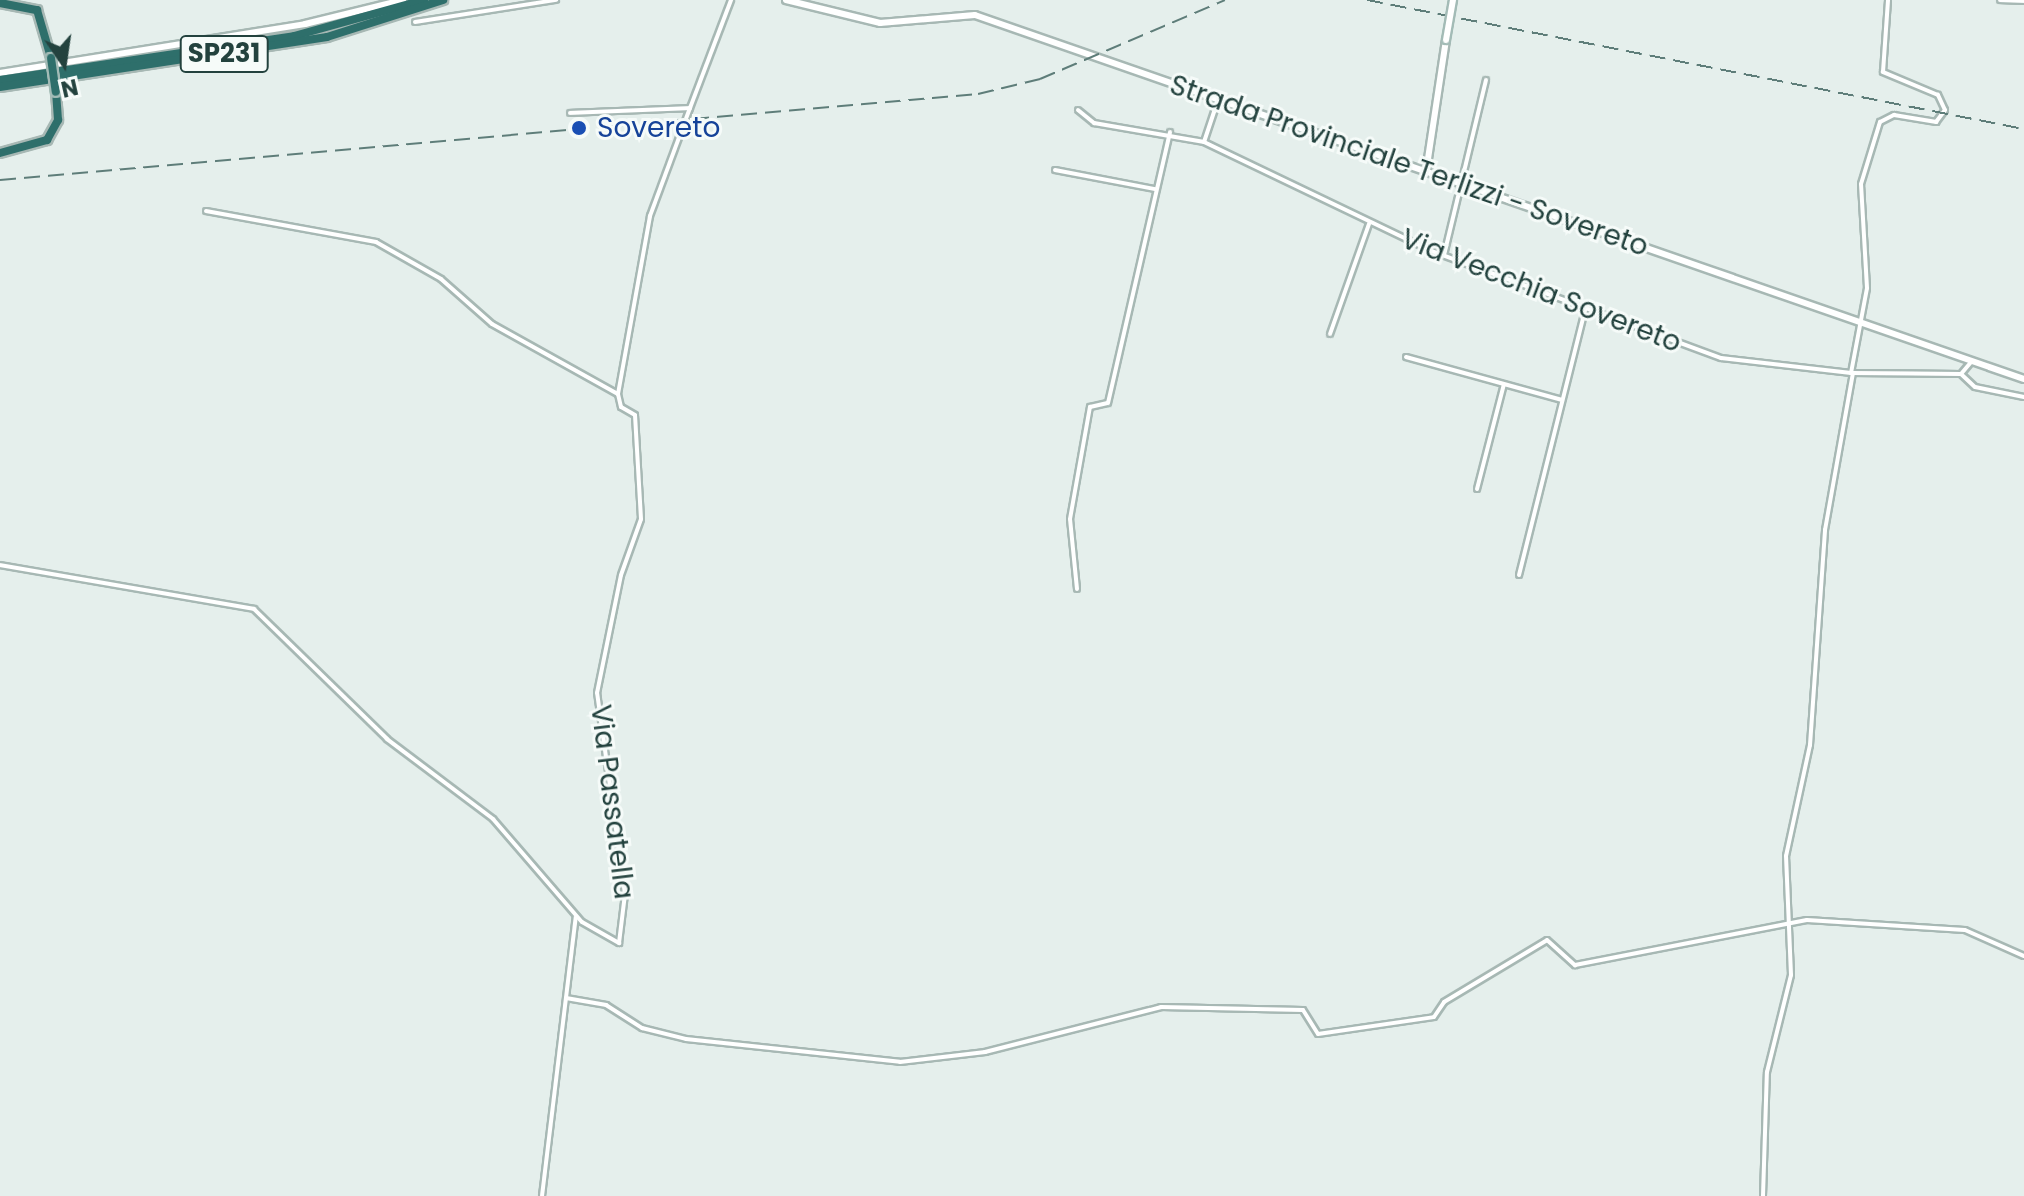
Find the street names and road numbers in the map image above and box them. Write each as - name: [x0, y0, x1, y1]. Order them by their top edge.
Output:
- road number: SP231: [178, 32, 270, 76]
- street label: Strada Provinciale Terlizzi - Sovereto: [1165, 68, 1653, 264]
- street label: Via Vecchia Sovereto: [1396, 222, 1686, 360]
- street label: Via Passatella: [583, 703, 641, 901]

